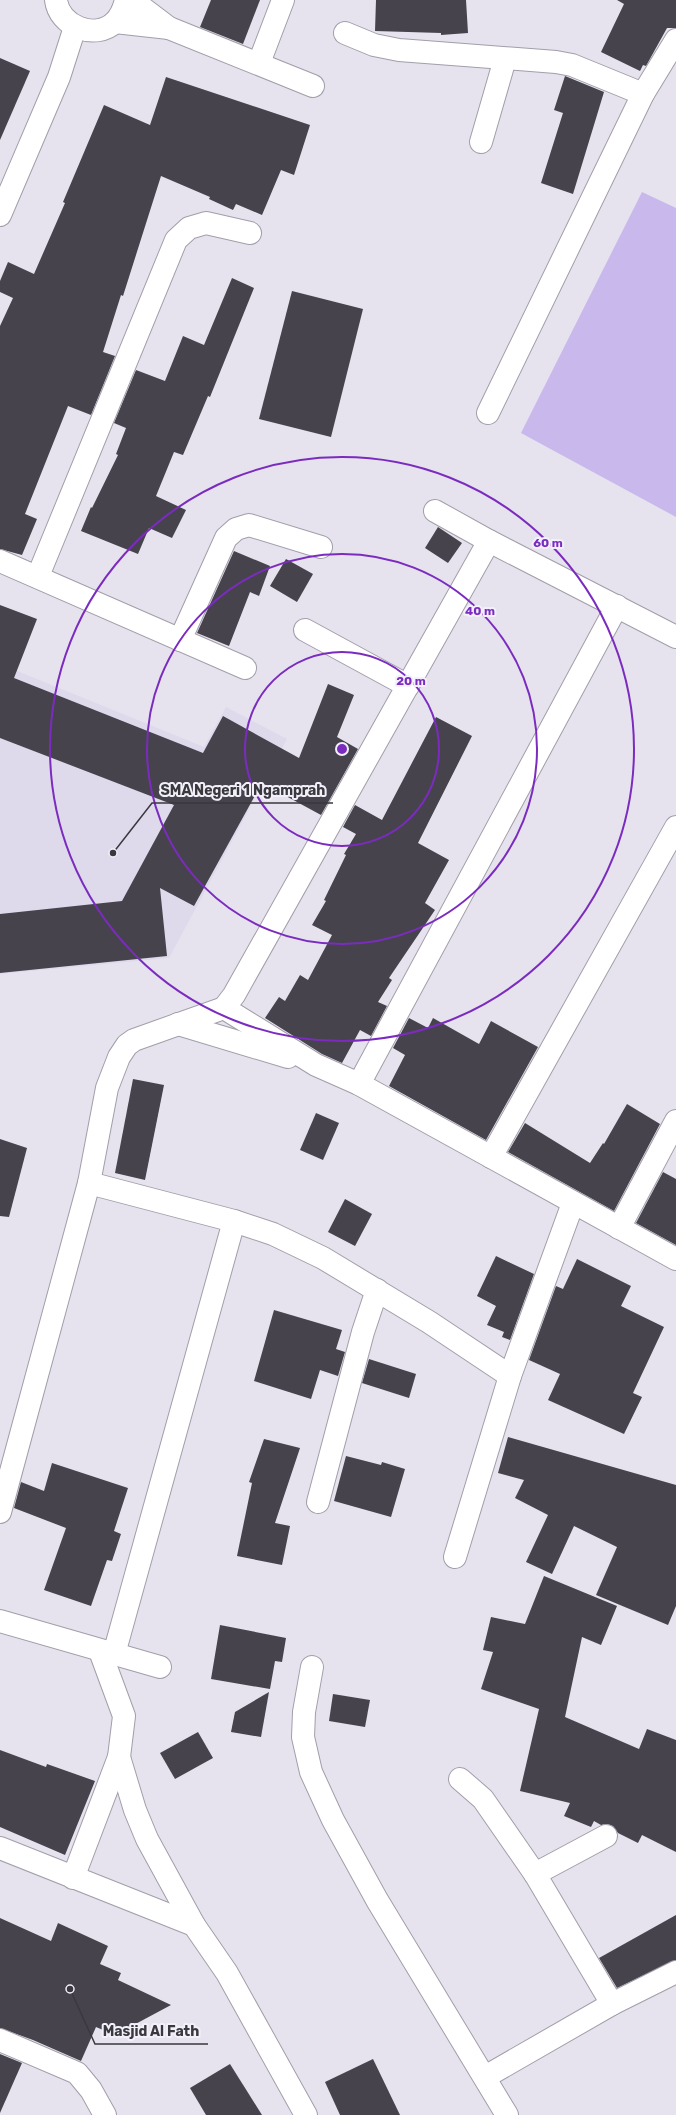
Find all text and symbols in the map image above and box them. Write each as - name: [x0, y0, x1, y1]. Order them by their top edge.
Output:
- text: 60 m: [533, 536, 563, 550]
- text: 40 m: [465, 604, 495, 618]
- text: 20 m: [396, 674, 426, 688]
- centre of rings: [335, 742, 349, 756]
- callout: SMA Negeri 1 Ngamprah: [152, 777, 333, 803]
- text: SMA Negeri 1 Ngamprah: [161, 782, 325, 799]
- callout: Masjid Al Fath: [95, 2018, 208, 2044]
- text: Masjid Al Fath: [103, 2023, 199, 2040]

